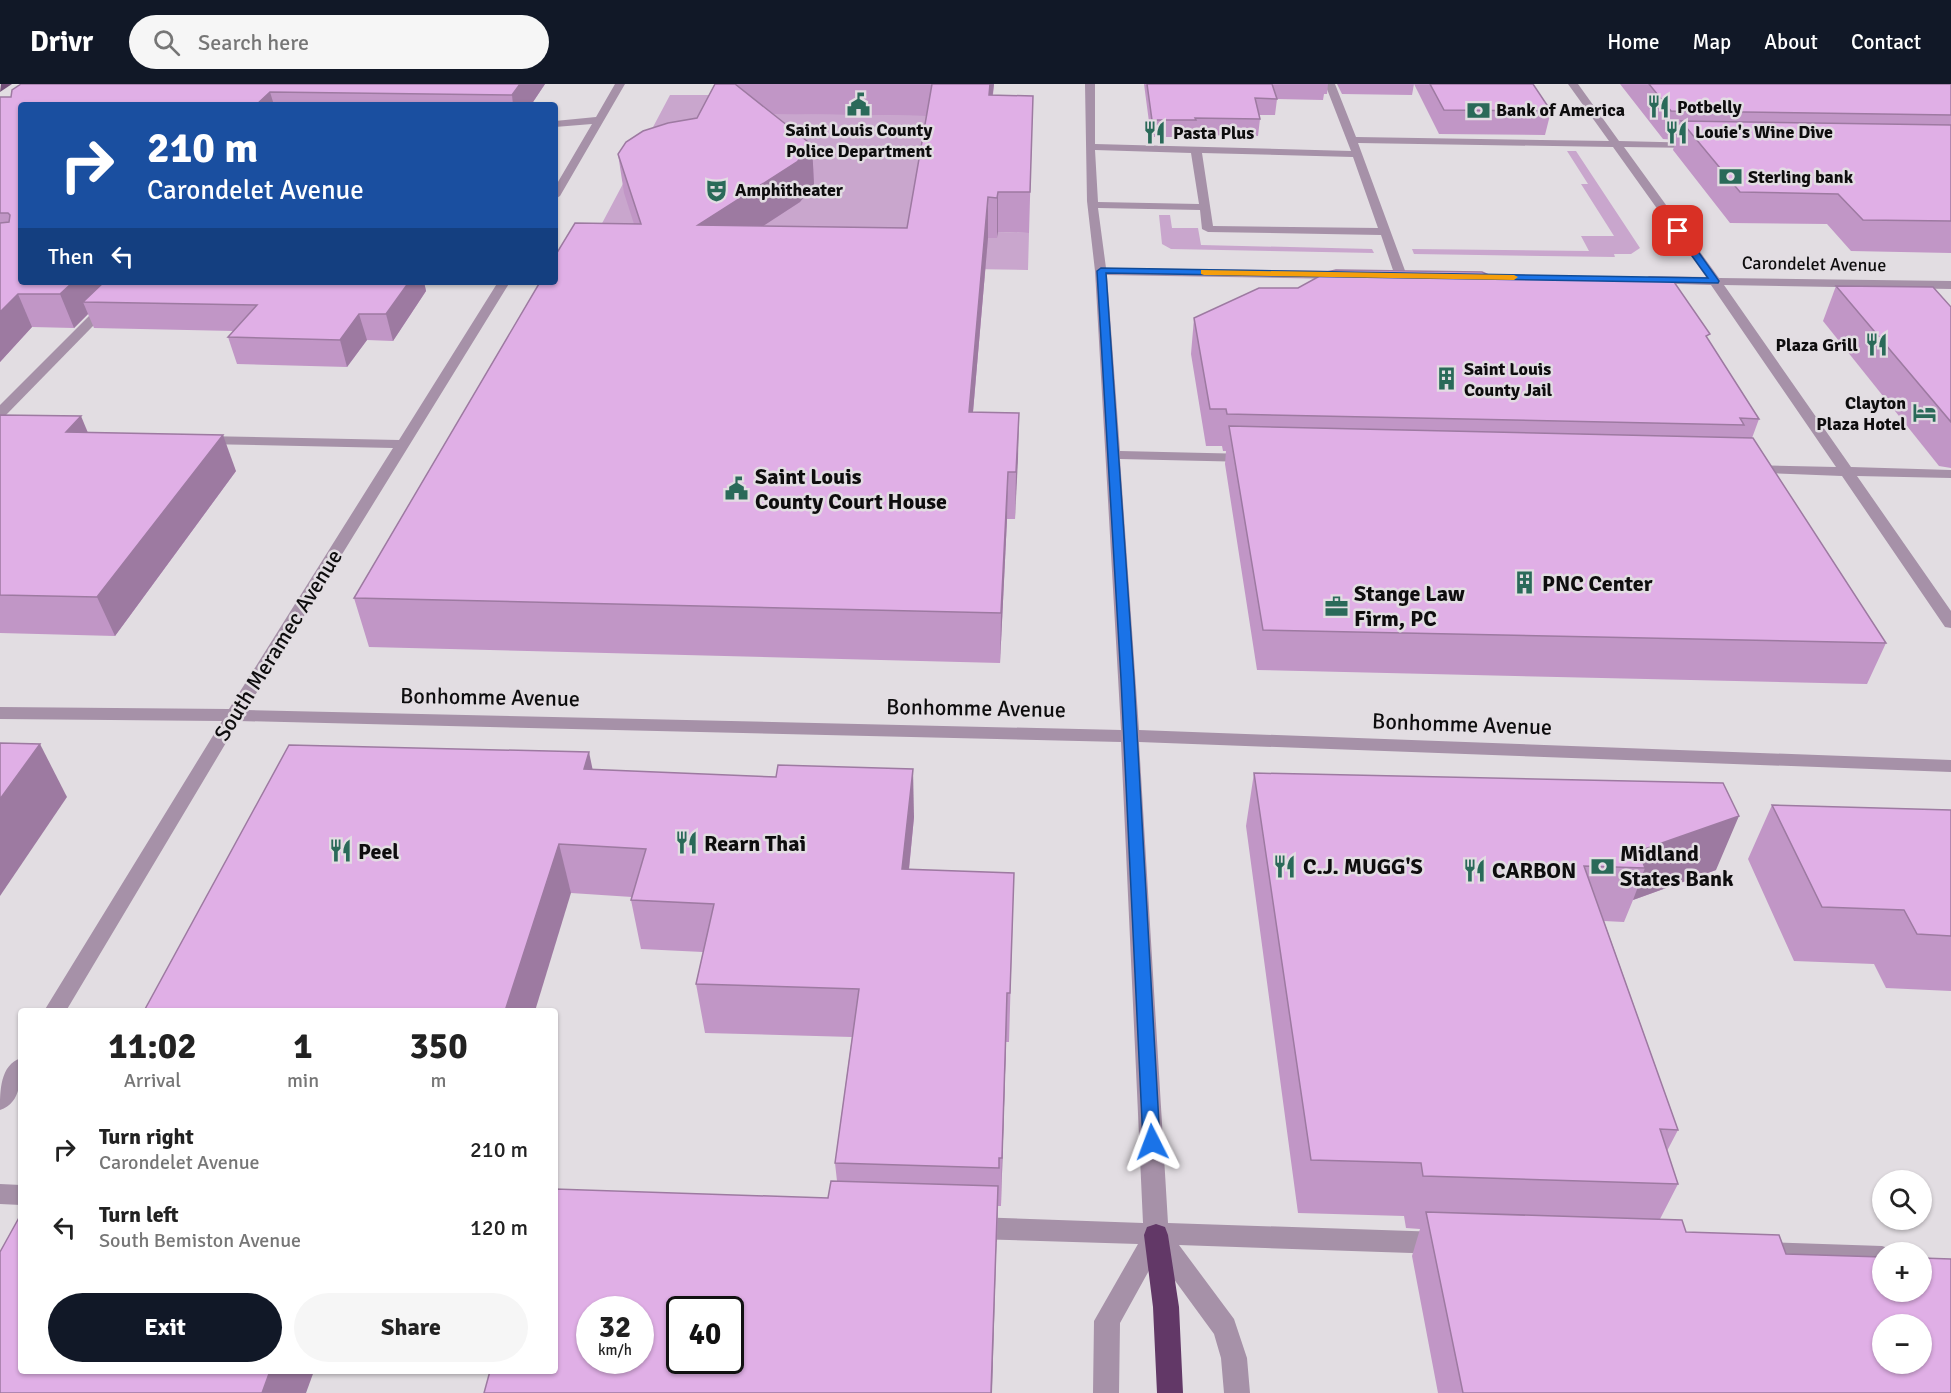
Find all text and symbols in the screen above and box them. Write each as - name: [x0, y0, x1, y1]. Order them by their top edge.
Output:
- search box: [129, 15, 549, 69]
- text: Drivr: [30, 25, 93, 59]
- icon: search: [150, 26, 183, 59]
- text: Search here: [198, 29, 309, 56]
- text: Home: [1607, 29, 1660, 55]
- text: Map: [1693, 29, 1731, 55]
- text: About: [1764, 29, 1818, 55]
- text: Contact: [1851, 29, 1921, 55]
- public building icon: Saint Louis County Police Department: [846, 91, 872, 117]
- restaurant icon: Potbelly: [1646, 94, 1672, 120]
- place label: Potbelly: [1677, 96, 1742, 118]
- bank icon: Bank of America: [1465, 97, 1491, 123]
- place label: Bank of America: [1496, 99, 1625, 121]
- place label: Saint Louis County Police Department: [786, 119, 933, 162]
- restaurant icon: Louie's Wine Dive: [1664, 119, 1690, 145]
- restaurant icon: Pasta Plus: [1142, 120, 1168, 146]
- place label: Louie's Wine Dive: [1695, 121, 1833, 143]
- place label: Pasta Plus: [1173, 122, 1254, 144]
- text: 210 m: [147, 123, 258, 174]
- icon: right: [48, 126, 126, 204]
- bank icon: Sterling bank: [1717, 164, 1743, 190]
- place label: Sterling bank: [1748, 166, 1854, 188]
- text: Carondelet Avenue: [147, 174, 364, 207]
- theatre icon: Amphitheater: [704, 177, 730, 203]
- place label: Amphitheater: [735, 179, 844, 201]
- pin: [1652, 205, 1703, 256]
- icon: arrive: [1661, 214, 1694, 247]
- icon: left: [106, 240, 139, 273]
- text: Then: [48, 243, 94, 270]
- street label: Carondelet Avenue: [1742, 252, 1886, 276]
- restaurant icon: Plaza Grill: [1863, 332, 1889, 358]
- place label: Plaza Grill: [1775, 334, 1858, 356]
- place label: Saint Louis County Jail: [1464, 358, 1553, 401]
- building icon: Saint Louis County Jail: [1433, 366, 1459, 392]
- place label: Clayton Plaza Hotel: [1816, 392, 1906, 435]
- hotel icon: Clayton Plaza Hotel: [1911, 400, 1937, 426]
- place label: Saint Louis County Court House: [755, 463, 947, 515]
- public building icon: Saint Louis County Court House: [724, 476, 750, 502]
- street label: South Meramec Avenue: [208, 544, 348, 746]
- building icon: PNC Center: [1511, 570, 1537, 596]
- place label: PNC Center: [1542, 570, 1653, 597]
- place label: Stange Law Firm, PC: [1354, 580, 1465, 632]
- office icon: Stange Law Firm, PC: [1323, 593, 1349, 619]
- street label: Bonhomme Avenue: [400, 682, 580, 712]
- street label: Bonhomme Avenue: [886, 693, 1066, 723]
- street label: Bonhomme Avenue: [1372, 707, 1552, 741]
- restaurant icon: Rearn Thai: [673, 830, 699, 856]
- place label: Rearn Thai: [704, 830, 806, 857]
- restaurant icon: Peel: [327, 838, 353, 864]
- place label: Peel: [358, 838, 399, 865]
- place label: Midland States Bank: [1620, 840, 1734, 892]
- restaurant icon: C.J. MUGG'S: [1272, 853, 1298, 879]
- place label: C.J. MUGG'S: [1303, 853, 1423, 880]
- bank icon: Midland States Bank: [1589, 853, 1615, 879]
- restaurant icon: CARBON: [1461, 857, 1487, 883]
- place label: CARBON: [1492, 857, 1576, 884]
- text: 11:02: [108, 1024, 197, 1069]
- text: 1: [293, 1024, 313, 1069]
- text: 350: [409, 1024, 468, 1069]
- text: Arrival: [124, 1068, 181, 1093]
- text: min: [287, 1068, 319, 1093]
- text: m: [431, 1068, 447, 1093]
- position arrow: [1120, 1110, 1184, 1174]
- text: Turn right: [99, 1123, 194, 1150]
- icon: right: [48, 1133, 81, 1166]
- text: 210 m: [470, 1136, 528, 1163]
- text: Carondelet Avenue: [99, 1150, 260, 1175]
- map controls: [1872, 1170, 1932, 1374]
- button: search: [1872, 1170, 1932, 1230]
- text: Turn left: [99, 1201, 179, 1228]
- icon: left: [48, 1211, 81, 1244]
- text: 120 m: [470, 1214, 528, 1241]
- text: South Bemiston Avenue: [99, 1228, 301, 1253]
- button: +: [1872, 1242, 1932, 1302]
- button: Exit: [48, 1293, 282, 1362]
- button: Share: [294, 1293, 528, 1362]
- speed limit sign: 40: [666, 1296, 744, 1374]
- text: 32: [599, 1309, 631, 1346]
- button: −: [1872, 1314, 1932, 1374]
- text: km/h: [598, 1341, 632, 1359]

